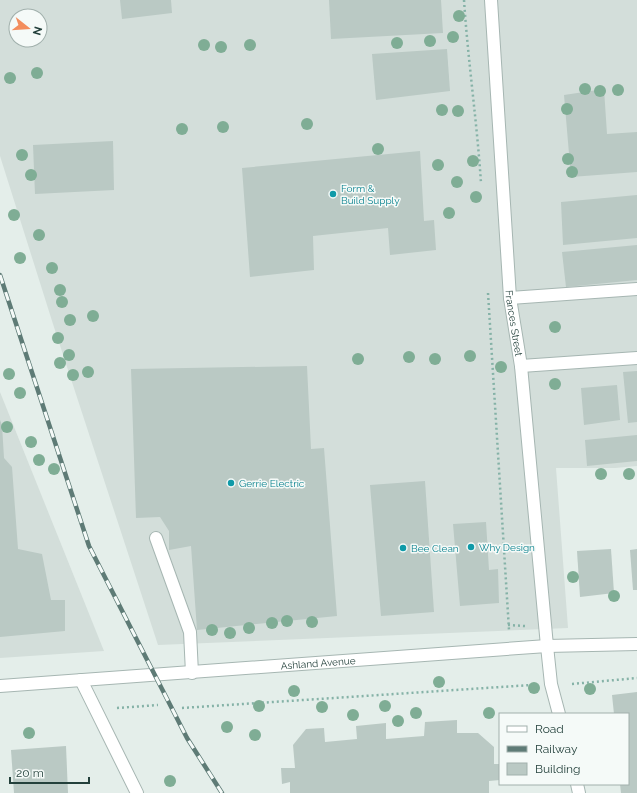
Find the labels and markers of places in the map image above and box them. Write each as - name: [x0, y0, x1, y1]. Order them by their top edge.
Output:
- place label: Form & Build Supply: [341, 183, 400, 206]
- marker: Form & Build Supply: [328, 189, 338, 199]
- marker: Gerrie Electric: [226, 478, 236, 488]
- place label: Gerrie Electric: [239, 478, 305, 489]
- marker: Why Design: [466, 542, 476, 552]
- place label: Why Design: [479, 542, 535, 553]
- marker: Bee Clean: [398, 543, 408, 553]
- place label: Bee Clean: [411, 543, 459, 554]

